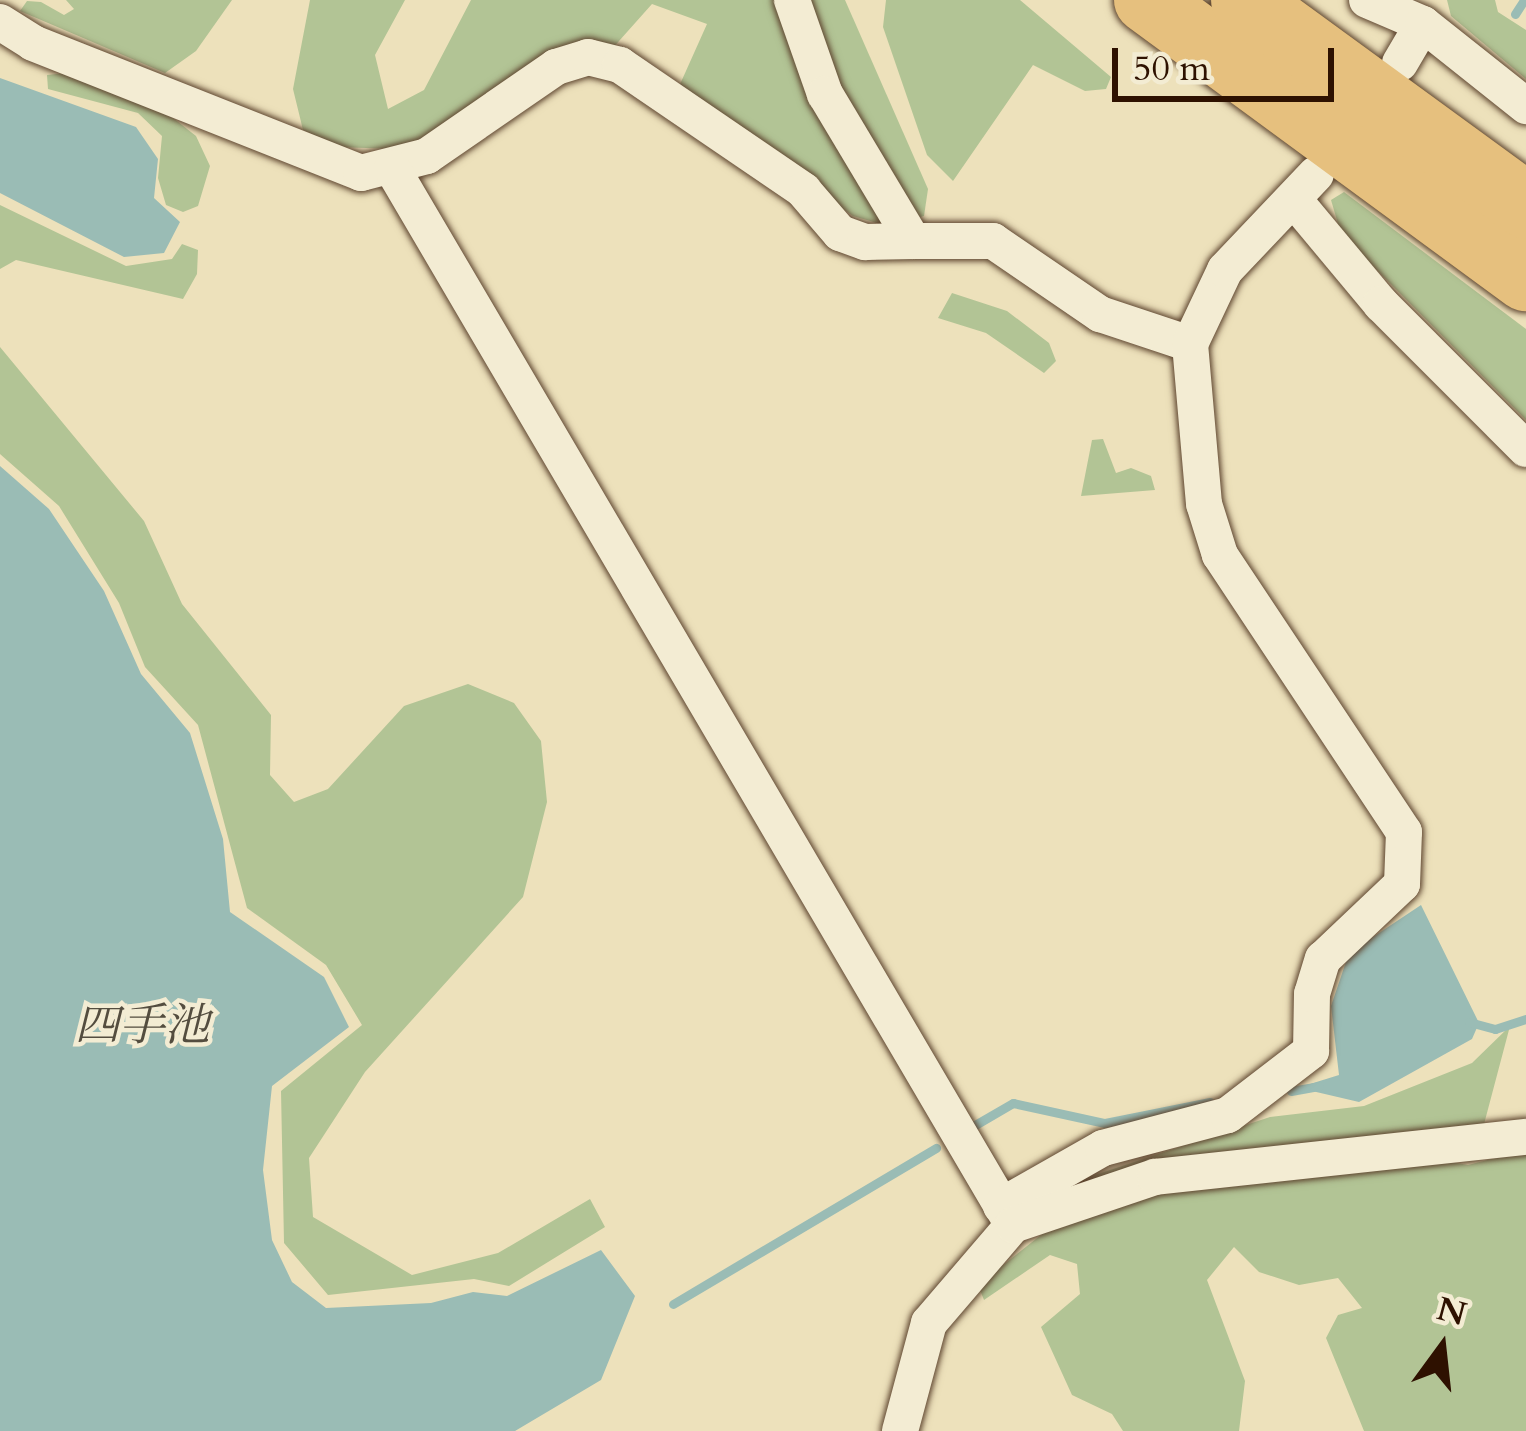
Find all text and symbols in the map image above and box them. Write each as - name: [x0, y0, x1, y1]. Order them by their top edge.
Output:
- scale bar: [1118, 24, 1340, 98]
- text: 50 m: [1133, 44, 1210, 93]
- water label: 四手池: [75, 999, 209, 1053]
- text: N: [1432, 1286, 1471, 1337]
- north arrow: [1382, 1287, 1502, 1407]

